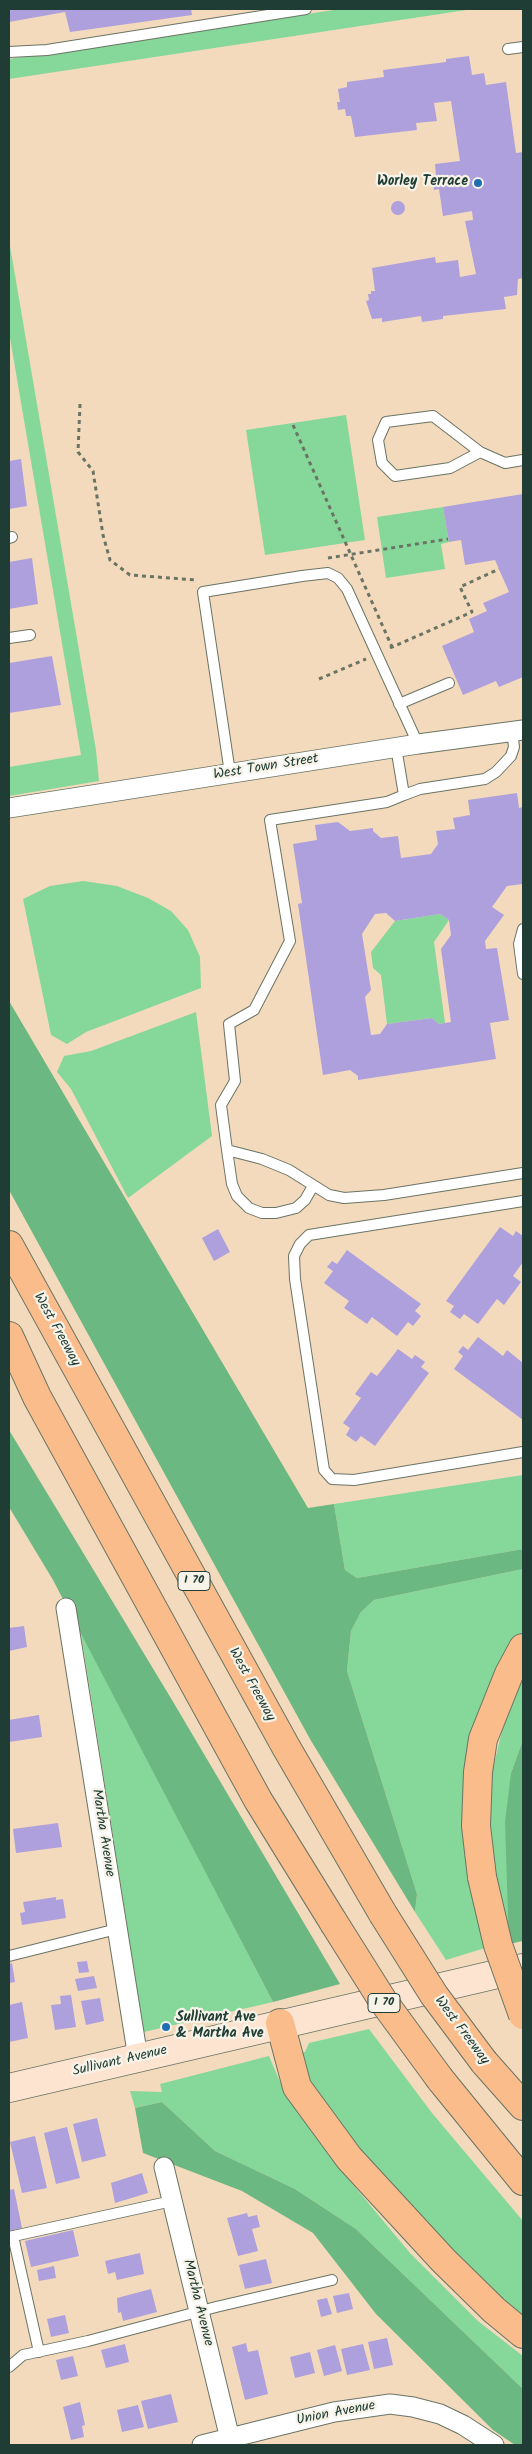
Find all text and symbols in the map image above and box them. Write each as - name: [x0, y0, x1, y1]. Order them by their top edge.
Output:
- place label: Worley Terrace: [377, 175, 468, 191]
- marker: Worley Terrace: [472, 177, 484, 189]
- street label: West Town Street: [212, 751, 320, 785]
- street label: West Freeway: [29, 1290, 83, 1370]
- road number: I 70: [178, 1572, 210, 1590]
- street label: West Freeway: [224, 1645, 278, 1725]
- street label: Martha Avenue: [87, 1788, 117, 1878]
- street label: West Freeway: [430, 1993, 492, 2069]
- road number: I 70: [368, 1994, 400, 2012]
- place label: Sullivant Ave & Martha Ave: [176, 2011, 263, 2044]
- marker: Sullivant Ave & Martha Ave: [160, 2021, 172, 2033]
- street label: Sullivant Avenue: [71, 2043, 169, 2081]
- street label: Martha Avenue: [178, 2258, 216, 2348]
- street label: Union Avenue: [295, 2398, 377, 2430]

